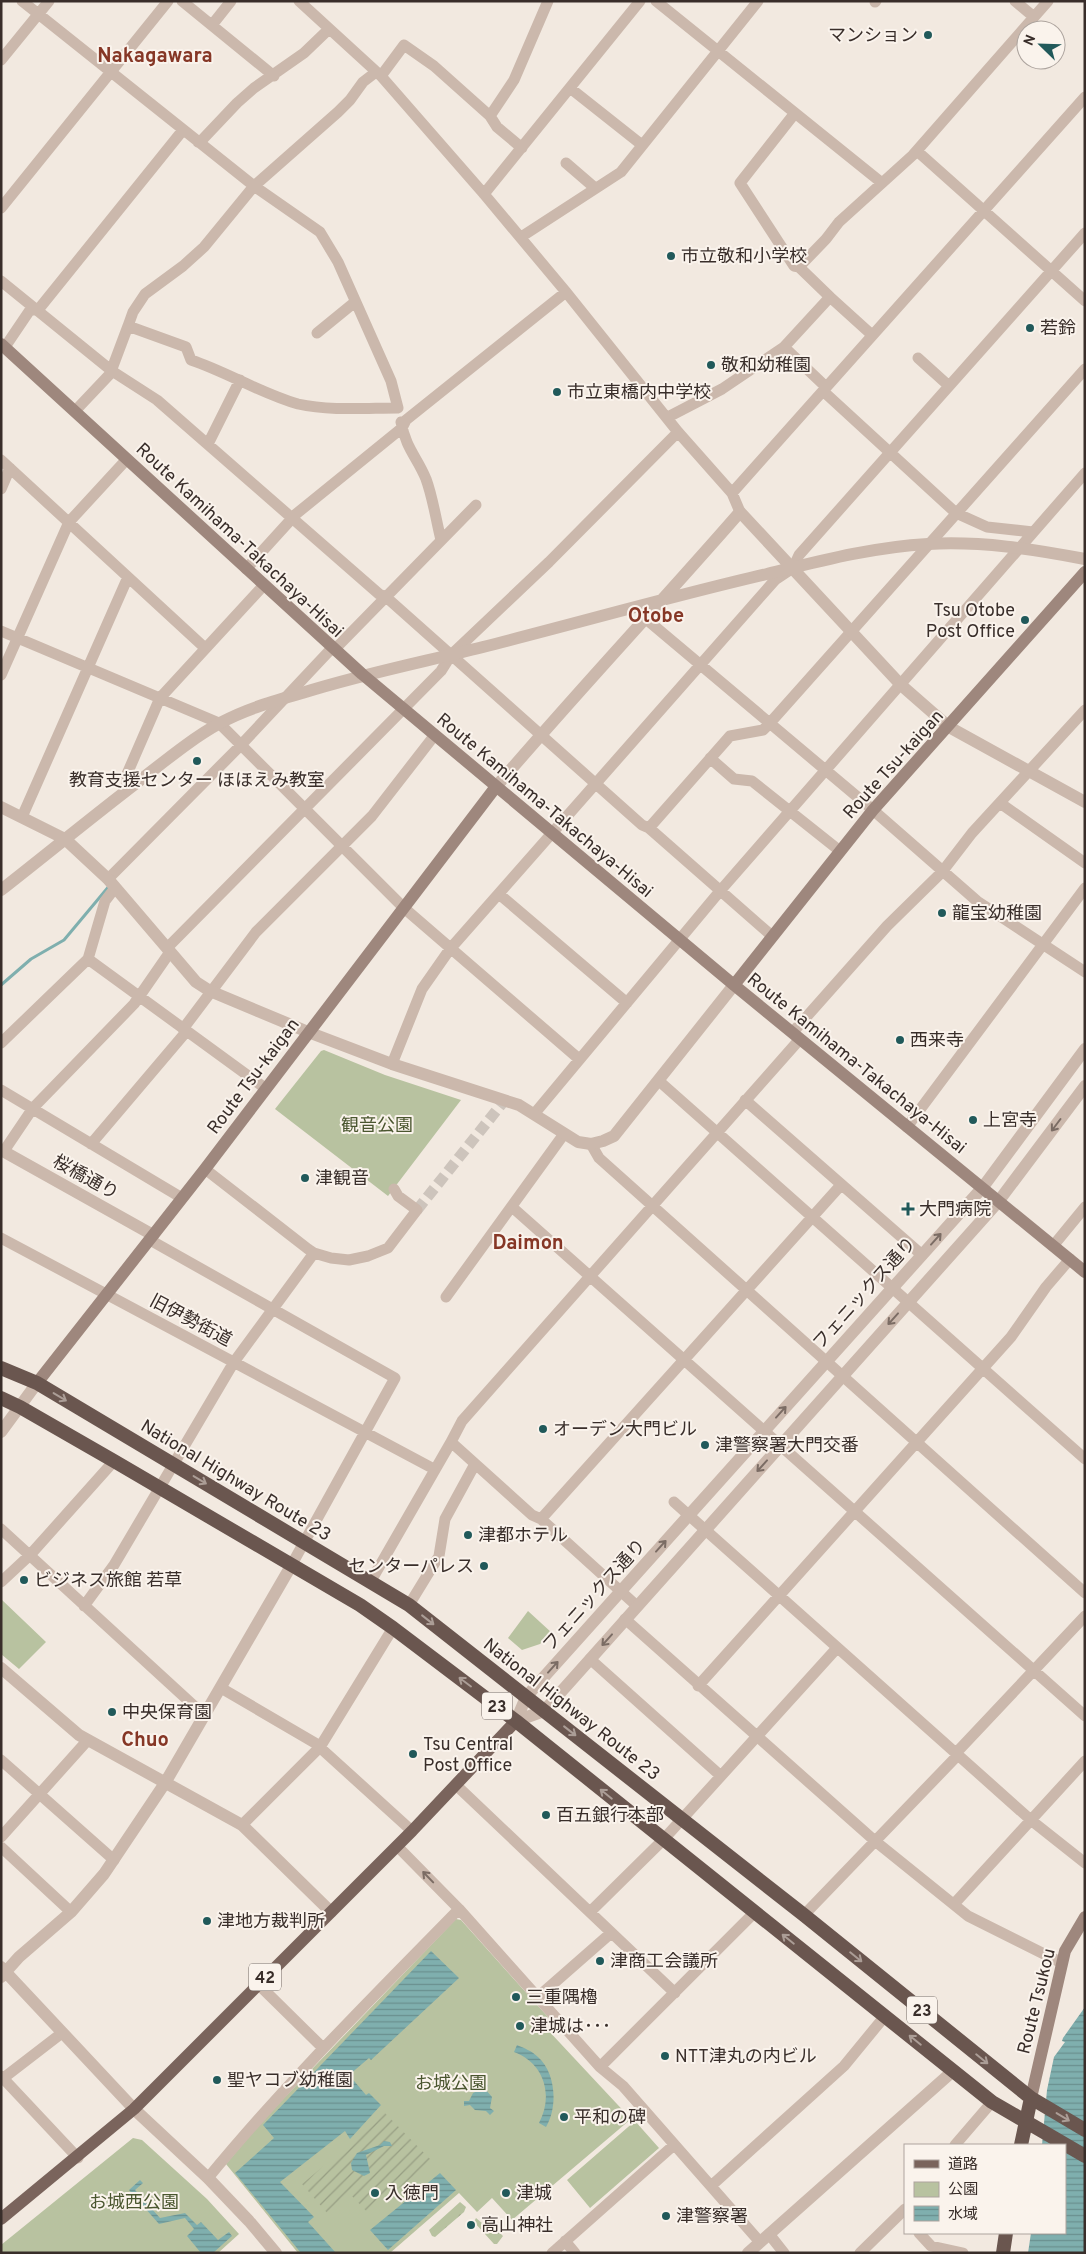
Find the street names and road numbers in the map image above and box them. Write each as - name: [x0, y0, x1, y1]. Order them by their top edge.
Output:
- street label: Route Kamihama-Takachaya-Hisai: [130, 439, 348, 644]
- street label: Route Tsu-kaigan: [839, 705, 949, 825]
- street label: Route Kamihama-Takachaya-Hisai: [431, 709, 657, 904]
- street label: Route Kamihama-Takachaya-Hisai: [742, 968, 970, 1160]
- street label: Route Tsu-kaigan: [203, 1014, 305, 1140]
- street label: 桜橋通り: [48, 1151, 122, 1206]
- street label: フェニックス通り: [809, 1233, 922, 1355]
- street label: 旧伊勢街道: [145, 1290, 235, 1353]
- street label: National Highway Route 23: [136, 1415, 335, 1547]
- street label: フェニックス通り: [539, 1535, 652, 1657]
- street label: National Highway Route 23: [478, 1634, 664, 1786]
- road number: 23: [482, 1692, 512, 1720]
- street label: Route Tsukou: [1013, 1946, 1062, 2057]
- road number: 42: [249, 1964, 281, 1990]
- road number: 23: [907, 1996, 937, 2024]

